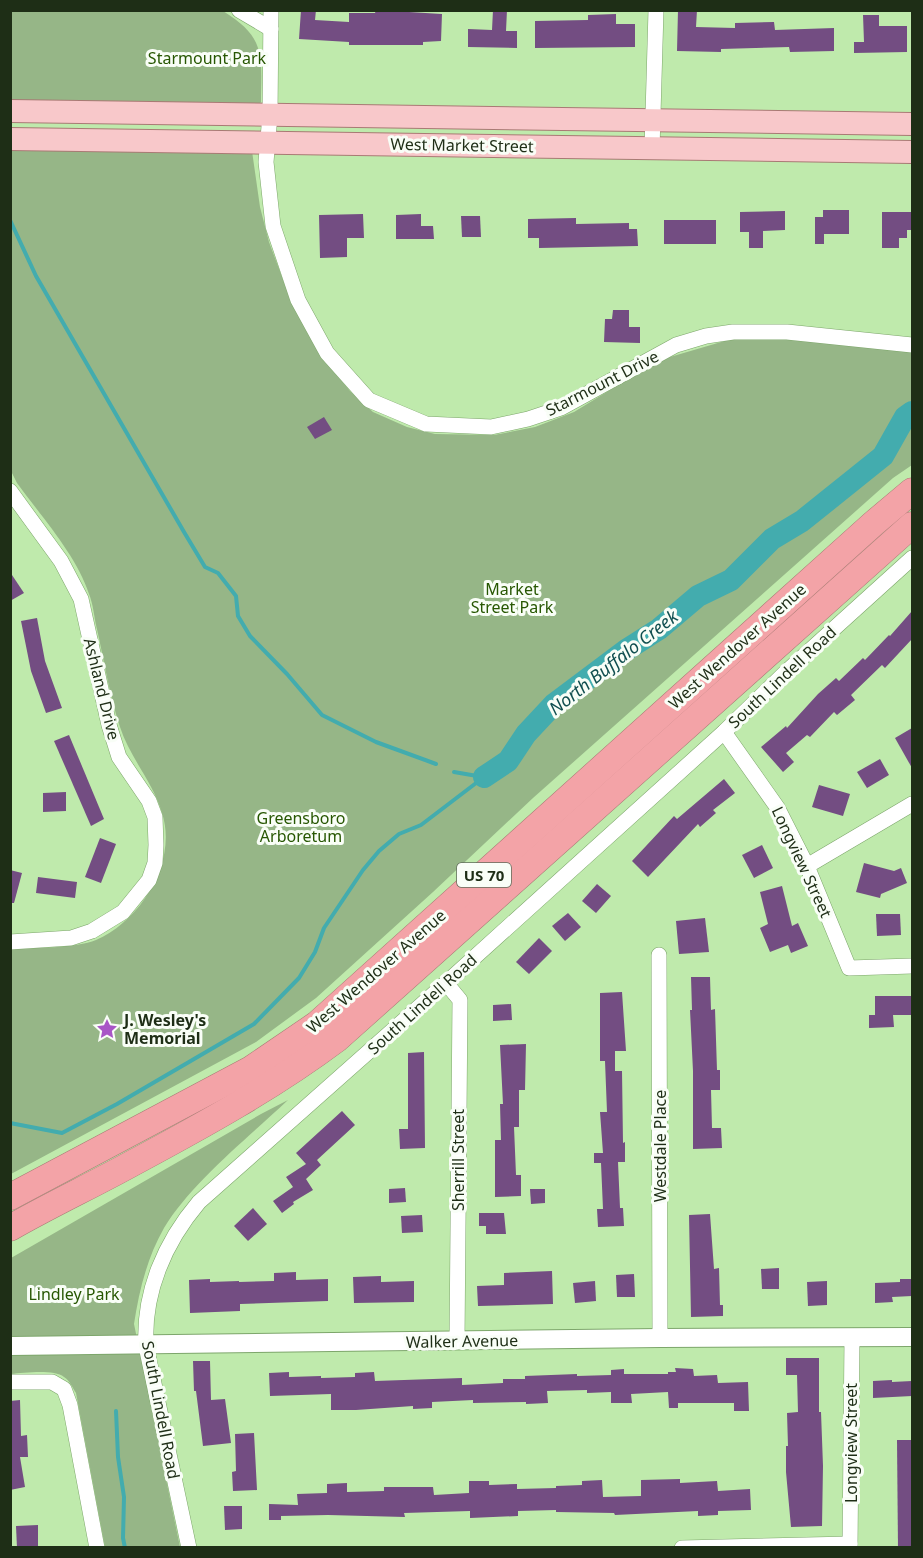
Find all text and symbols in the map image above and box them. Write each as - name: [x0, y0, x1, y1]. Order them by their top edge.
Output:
- park label: Starmount Park: [148, 47, 267, 69]
- street label: West Market Street: [390, 133, 534, 157]
- street label: Starmount Drive: [542, 345, 662, 421]
- park label: Market Street Park: [471, 578, 554, 618]
- street label: West Wendover Avenue: [664, 578, 810, 714]
- water label: North Buffalo Creek: [543, 603, 683, 720]
- street label: South Lindell Road: [723, 621, 841, 733]
- street label: Ashland Drive: [79, 636, 125, 742]
- street label: Longview Street: [767, 803, 837, 921]
- park label: Greensboro Arboretum: [256, 807, 346, 847]
- road number: US 70: [457, 863, 511, 887]
- street label: West Wendover Avenue: [302, 904, 450, 1038]
- street label: South Lindell Road: [363, 949, 481, 1059]
- place label: J. Wesley's Memorial: [122, 1009, 206, 1049]
- place icon: J. Wesley's Memorial: [95, 1017, 119, 1041]
- street label: Westdale Place: [649, 1090, 671, 1202]
- street label: Sherrill Street: [447, 1109, 469, 1211]
- park label: Lindley Park: [28, 1283, 120, 1305]
- street label: Walker Avenue: [406, 1329, 518, 1353]
- street label: South Lindell Road: [137, 1339, 185, 1481]
- street label: Longview Street: [840, 1383, 862, 1503]

